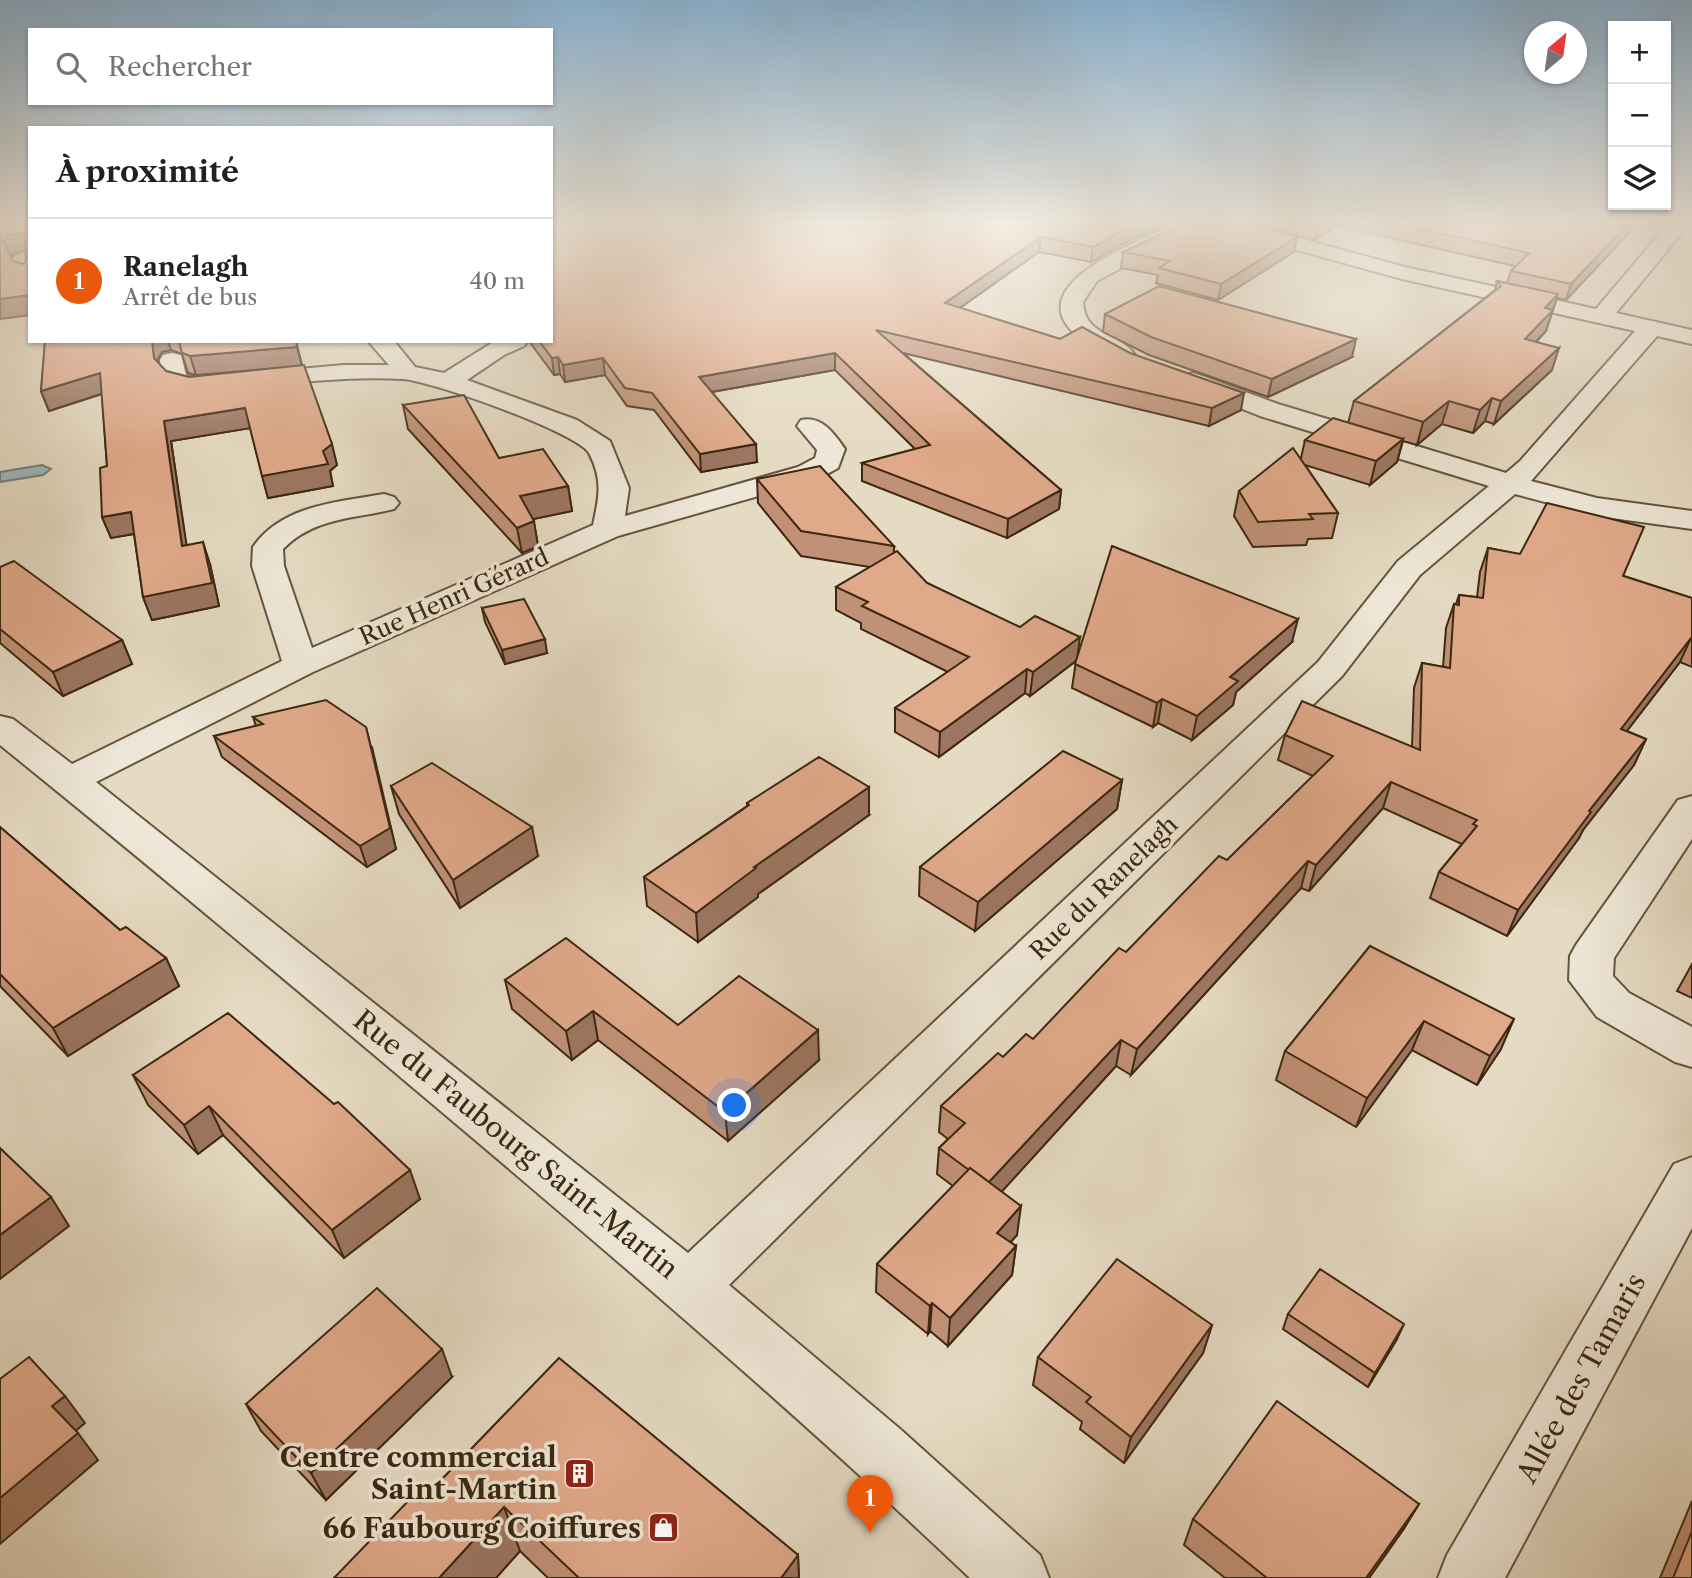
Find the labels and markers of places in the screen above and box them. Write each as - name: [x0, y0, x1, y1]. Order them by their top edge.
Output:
- place label: Centre commercial Saint-Martin: [280, 1440, 557, 1506]
- building icon: Centre commercial Saint-Martin: [563, 1456, 597, 1490]
- pin: 1: [847, 1475, 893, 1533]
- place label: 66 Faubourg Coiffures: [322, 1511, 641, 1545]
- shop icon: 66 Faubourg Coiffures: [647, 1511, 681, 1545]

